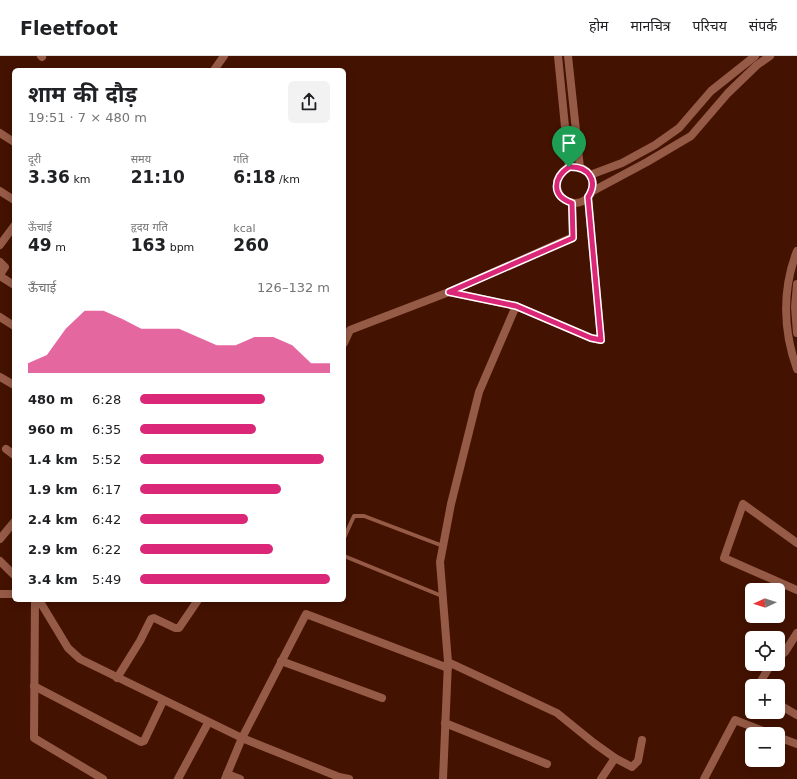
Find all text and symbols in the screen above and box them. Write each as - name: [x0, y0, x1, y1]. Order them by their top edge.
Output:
- text: Fleetfoot: [20, 17, 118, 39]
- text: होम: [589, 18, 608, 34]
- text: मानचित्र: [630, 18, 671, 34]
- text: परिचय: [693, 18, 727, 34]
- text: संपर्क: [749, 18, 777, 34]
- button: share: [288, 81, 330, 123]
- text: शाम की दौड़: [28, 82, 137, 107]
- text: 19:51 · 7 × 480 m: [28, 110, 147, 125]
- pin: [552, 126, 586, 167]
- icon: arrive: [558, 132, 580, 154]
- text: दूरी: [28, 153, 41, 166]
- text: समय: [131, 153, 151, 166]
- text: गति: [233, 153, 249, 166]
- text: 3.36: [28, 167, 70, 187]
- text: 21:10: [131, 167, 185, 187]
- text: 6:18: [233, 167, 276, 187]
- text: km: [70, 173, 91, 186]
- text: /km: [276, 173, 300, 186]
- text: ऊँचाई: [28, 221, 52, 234]
- text: हृदय गति: [131, 221, 168, 234]
- text: kcal: [233, 222, 256, 235]
- text: 49: [28, 235, 52, 255]
- text: 163: [131, 235, 166, 255]
- text: 260: [233, 235, 269, 255]
- text: m: [52, 241, 66, 254]
- text: bpm: [166, 241, 194, 254]
- text: ऊँचाई: [28, 280, 56, 295]
- text: 126–132 m: [257, 280, 330, 295]
- text: 480 m: [28, 392, 73, 407]
- text: 6:28: [92, 392, 121, 407]
- text: 960 m: [28, 422, 73, 437]
- text: 6:35: [92, 422, 121, 437]
- text: 1.4 km: [28, 452, 78, 467]
- text: 5:52: [92, 452, 121, 467]
- text: 1.9 km: [28, 482, 78, 497]
- text: 6:17: [92, 482, 121, 497]
- text: 2.4 km: [28, 512, 78, 527]
- text: 6:42: [92, 512, 121, 527]
- text: 2.9 km: [28, 542, 78, 557]
- text: 6:22: [92, 542, 121, 557]
- text: 3.4 km: [28, 572, 78, 587]
- text: 5:49: [92, 572, 121, 587]
- north arrow: [745, 583, 785, 623]
- map controls: [745, 583, 785, 767]
- button: locate: [745, 631, 785, 671]
- button: +: [745, 679, 785, 719]
- button: −: [745, 727, 785, 767]

